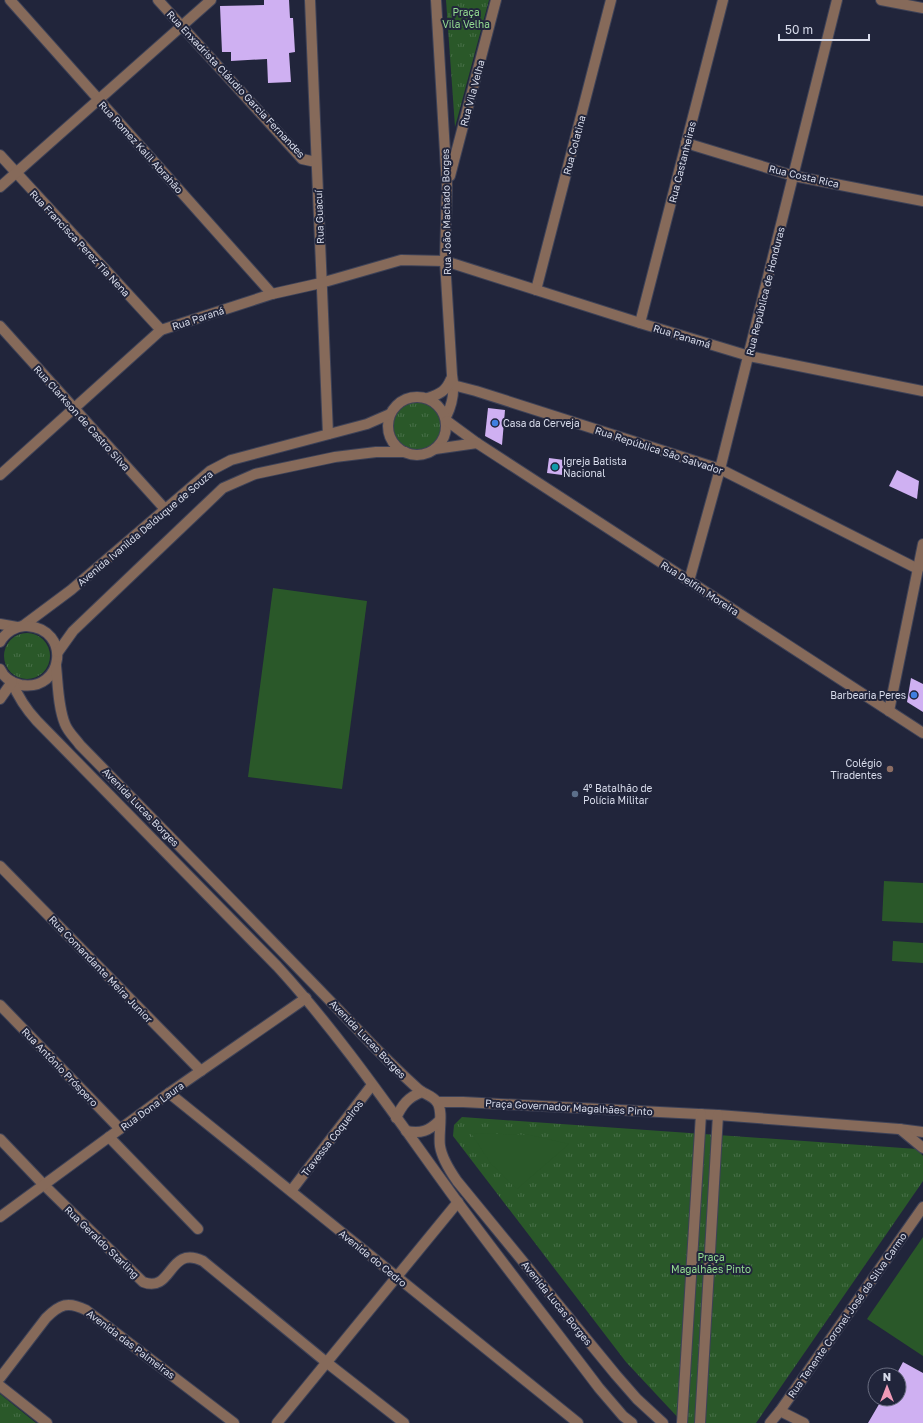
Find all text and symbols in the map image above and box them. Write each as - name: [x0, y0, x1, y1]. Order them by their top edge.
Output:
- park label: Praça Vila Velha: [442, 6, 490, 30]
- street label: Rua Enxadrista Cláudio Garcia Fernandes: [164, 8, 308, 160]
- scale bar: [779, 16, 869, 42]
- text: 50 m: [785, 22, 813, 37]
- street label: Rua Vila Velha: [457, 58, 487, 128]
- street label: Rua Romez Kalil Abrahão: [96, 98, 186, 196]
- street label: Rua Colatina: [560, 114, 588, 176]
- street label: Rua Castanheiras: [666, 120, 698, 204]
- street label: Rua João Machado Borges: [439, 149, 453, 275]
- street label: Rua Costa Rica: [768, 162, 840, 190]
- street label: Rua Francisca Perez Tia Nena: [28, 187, 132, 299]
- street label: Rua Guacuí: [312, 189, 326, 244]
- street label: Rua República de Honduras: [743, 225, 787, 357]
- street label: Rua Paraná: [170, 304, 226, 332]
- street label: Rua Panamá: [652, 322, 712, 350]
- street label: Rua Clarkson de Castro Silva: [32, 363, 132, 473]
- place label: Casa da Cerveja: [503, 417, 580, 429]
- marker: Casa da Cerveja: [490, 418, 500, 428]
- street label: Rua República São Salvador: [594, 424, 725, 476]
- place label: Igreja Batista Nacional: [563, 455, 627, 479]
- marker: Igreja Batista Nacional: [550, 462, 560, 472]
- street label: Avenida Ivanilda Delduque de Souza: [75, 468, 215, 588]
- street label: Rua Delfim Moreira: [659, 558, 741, 618]
- place label: Barbearia Peres: [830, 689, 906, 701]
- marker: Barbearia Peres: [909, 690, 919, 700]
- place label: Colégio Tiradentes: [831, 757, 882, 781]
- marker: Colégio Tiradentes: [885, 764, 895, 774]
- street label: Avenida Lucas Borges: [100, 765, 182, 849]
- place label: 4° Batalhão de Polícia Militar: [583, 782, 653, 806]
- marker: 4° Batalhão de Polícia Militar: [570, 789, 580, 799]
- street label: Rua Comandante Meira Junior: [47, 913, 155, 1025]
- street label: Avenida Lucas Borges: [327, 997, 409, 1081]
- street label: Rua Antônio Próspero: [19, 1025, 101, 1109]
- street label: Rua Dona Laura: [118, 1079, 186, 1133]
- street label: Praça Governador Magalhães Pinto: [485, 1097, 653, 1117]
- street label: Travessa Coqueiros: [299, 1098, 365, 1178]
- street label: Rua Geraldo Starling: [62, 1203, 142, 1281]
- street label: Avenida do Cedro: [337, 1227, 409, 1289]
- street label: Rua Tenente Coronel José da Silva Carmo: [785, 1230, 909, 1400]
- park label: Praça Magalhães Pinto: [671, 1251, 751, 1275]
- street label: Avenida Lucas Borges: [519, 1259, 595, 1347]
- street label: Avenida das Palmeiras: [84, 1307, 178, 1381]
- north arrow: [867, 1367, 907, 1407]
- text: N: [883, 1370, 891, 1383]

